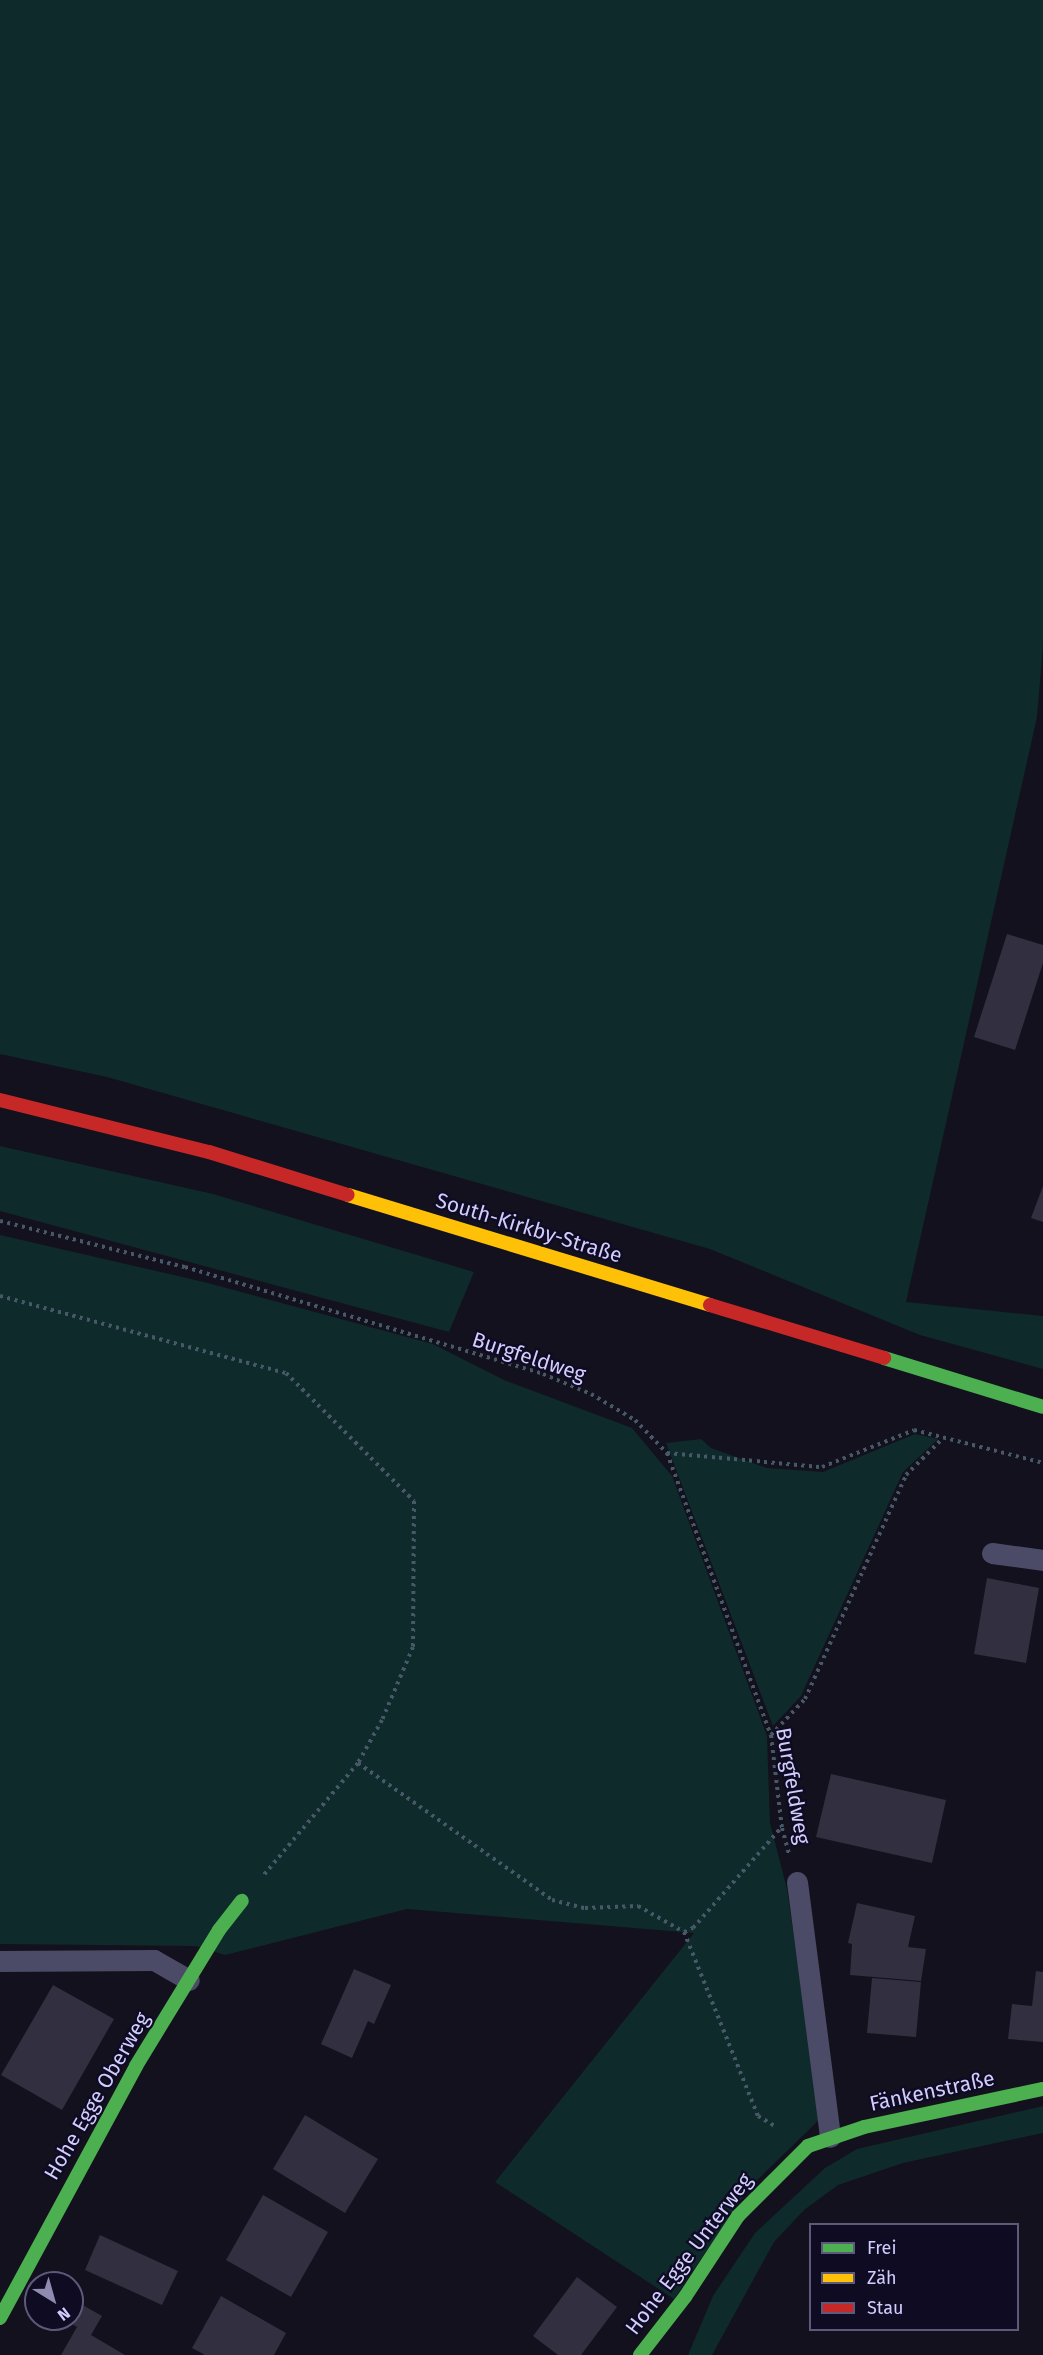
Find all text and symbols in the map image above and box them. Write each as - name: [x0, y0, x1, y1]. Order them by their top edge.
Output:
- street label: South-Kirkby-Straße: [433, 1188, 625, 1268]
- street label: Burgfeldweg: [469, 1327, 589, 1387]
- street label: Burgfeldweg: [770, 1726, 816, 1846]
- street label: Hohe Egge Oberweg: [39, 2008, 155, 2184]
- street label: Fänkenstraße: [867, 2065, 997, 2117]
- street label: Hohe Egge Unterweg: [620, 2168, 758, 2340]
- legend: [809, 2223, 1019, 2331]
- text: Frei: [867, 2237, 897, 2259]
- text: Zäh: [867, 2267, 896, 2289]
- north arrow: [24, 2271, 84, 2331]
- text: Stau: [867, 2297, 903, 2319]
- text: N: [54, 2303, 74, 2325]

